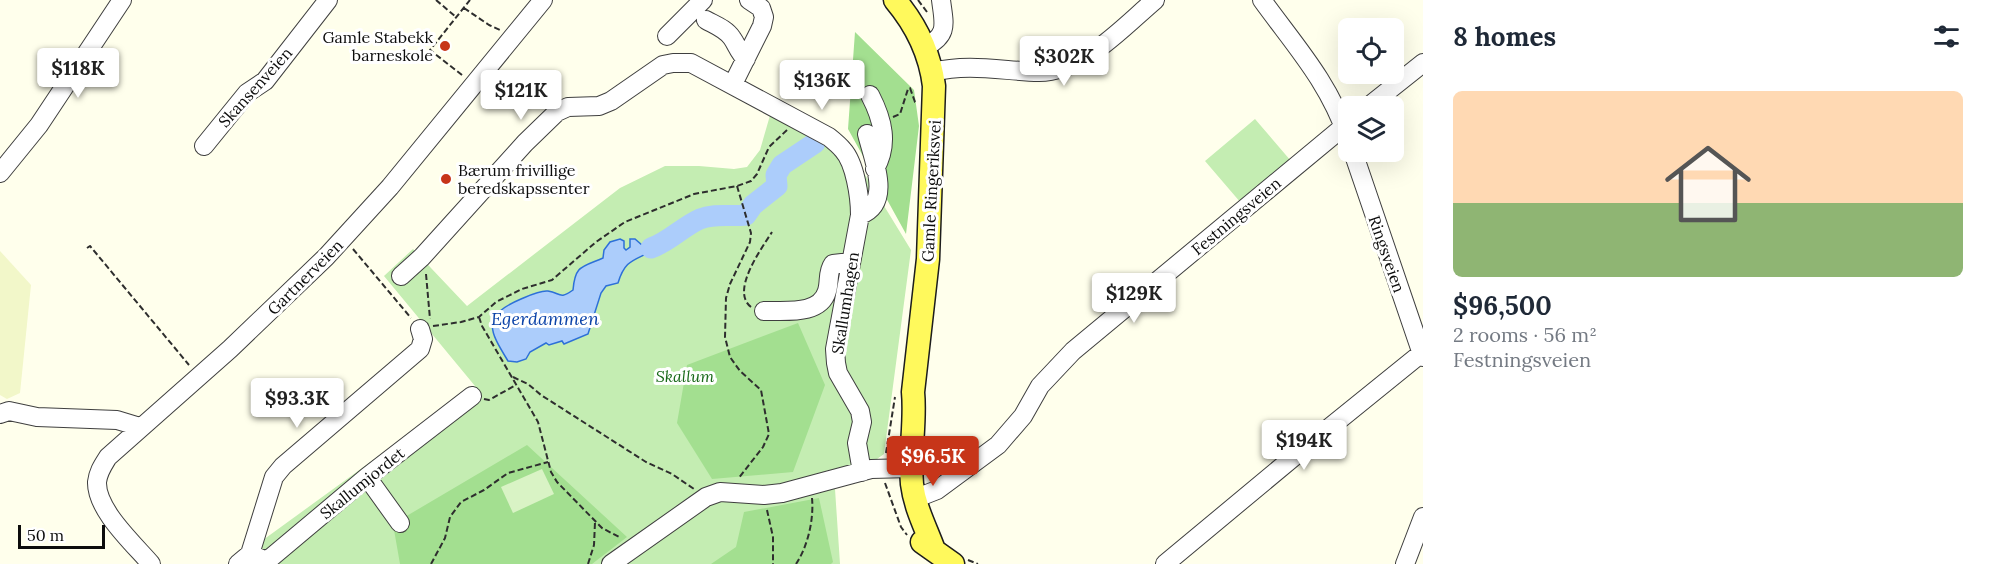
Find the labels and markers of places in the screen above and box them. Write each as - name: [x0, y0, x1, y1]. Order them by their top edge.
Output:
- place label: Gamle Stabekk barneskole: [322, 27, 433, 65]
- pin: $302K: [1022, 36, 1106, 87]
- marker: Gamle Stabekk barneskole: [438, 39, 452, 53]
- pin: $118K: [36, 48, 120, 99]
- pin: $136K: [780, 60, 864, 111]
- pin: $121K: [479, 70, 563, 121]
- place label: Bærum frivillige beredskapssenter: [458, 160, 590, 198]
- marker: Bærum frivillige beredskapssenter: [439, 172, 453, 186]
- pin: $129K: [1092, 273, 1176, 324]
- pin: $93.3K: [248, 378, 346, 429]
- pin: $194K: [1262, 420, 1346, 471]
- pin: $96.5K: [884, 436, 982, 487]

